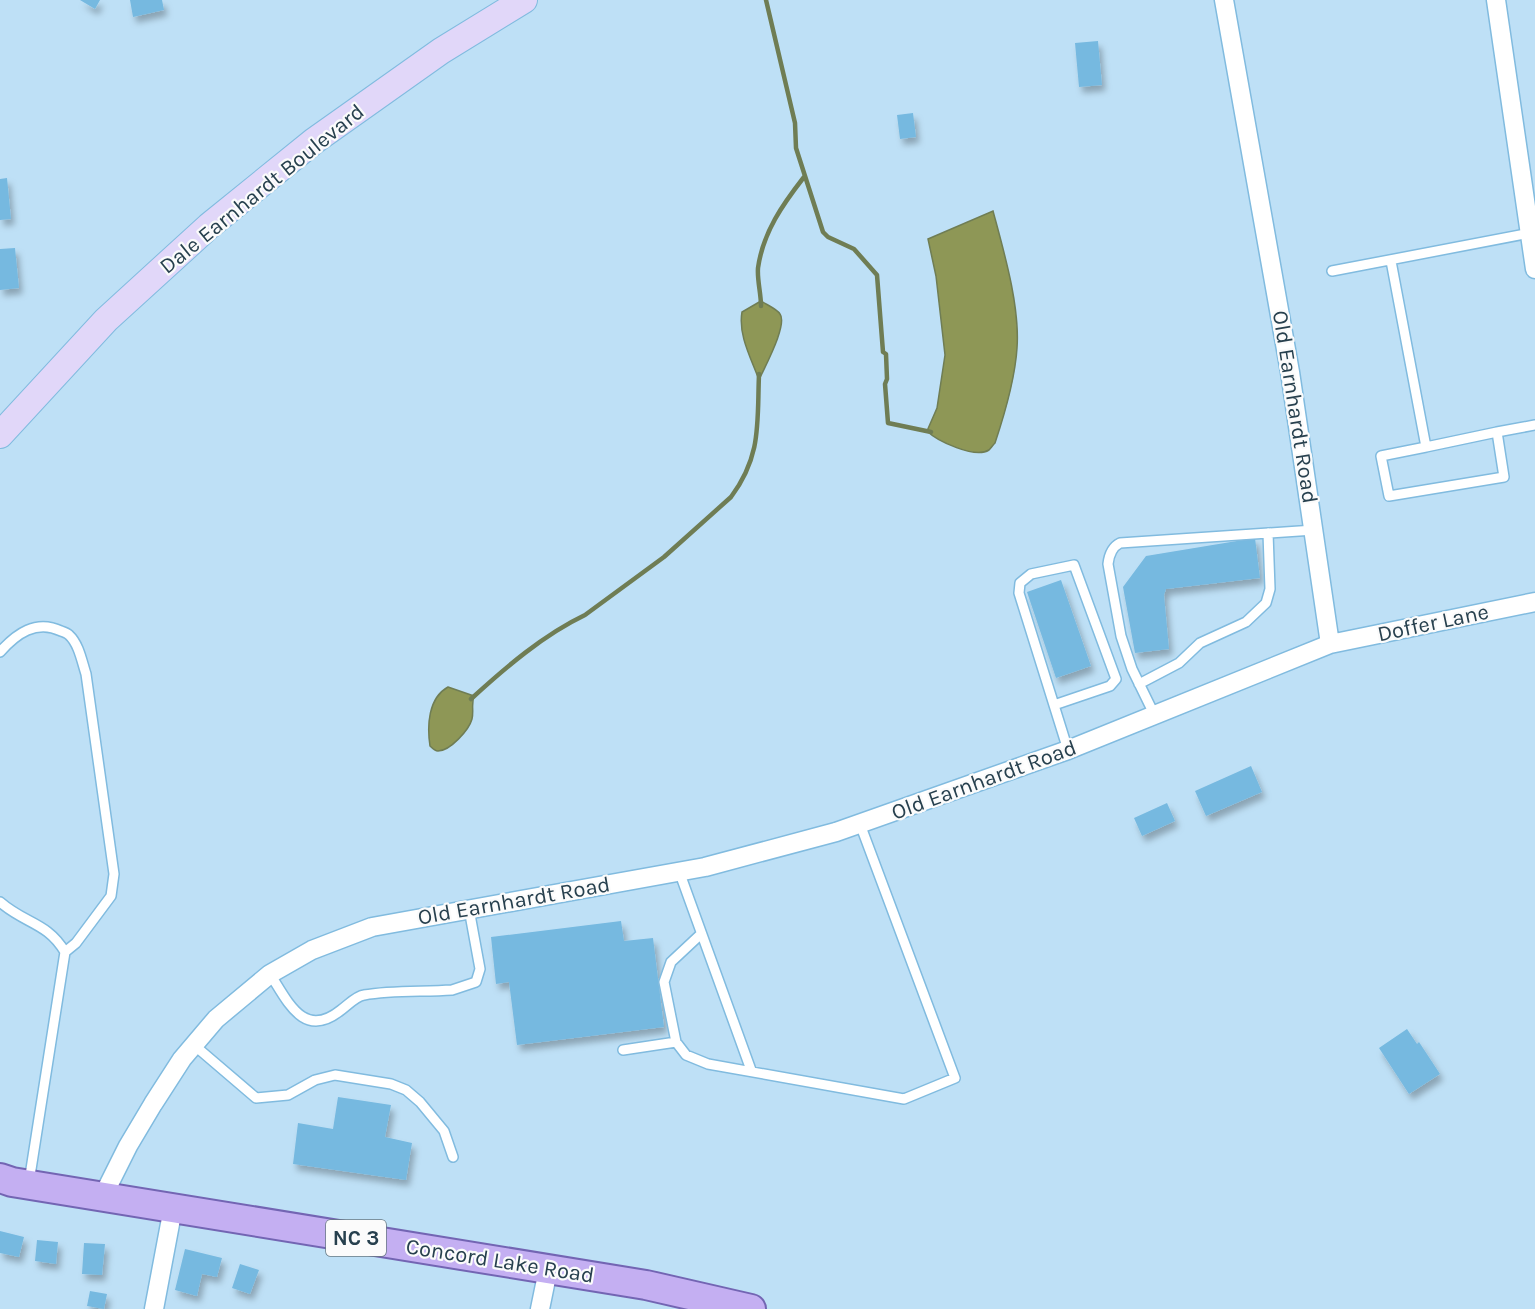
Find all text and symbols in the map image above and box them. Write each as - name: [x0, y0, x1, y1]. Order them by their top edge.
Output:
- street label: Dale Earnhardt Boulevard: [155, 98, 369, 280]
- street label: Old Earnhardt Road: [1267, 309, 1323, 505]
- street label: Doffer Lane: [1375, 599, 1491, 647]
- street label: Old Earnhardt Road: [888, 734, 1080, 826]
- street label: Old Earnhardt Road: [416, 871, 612, 931]
- road number: NC 3: [326, 1220, 386, 1256]
- street label: Concord Lake Road: [404, 1233, 596, 1289]

